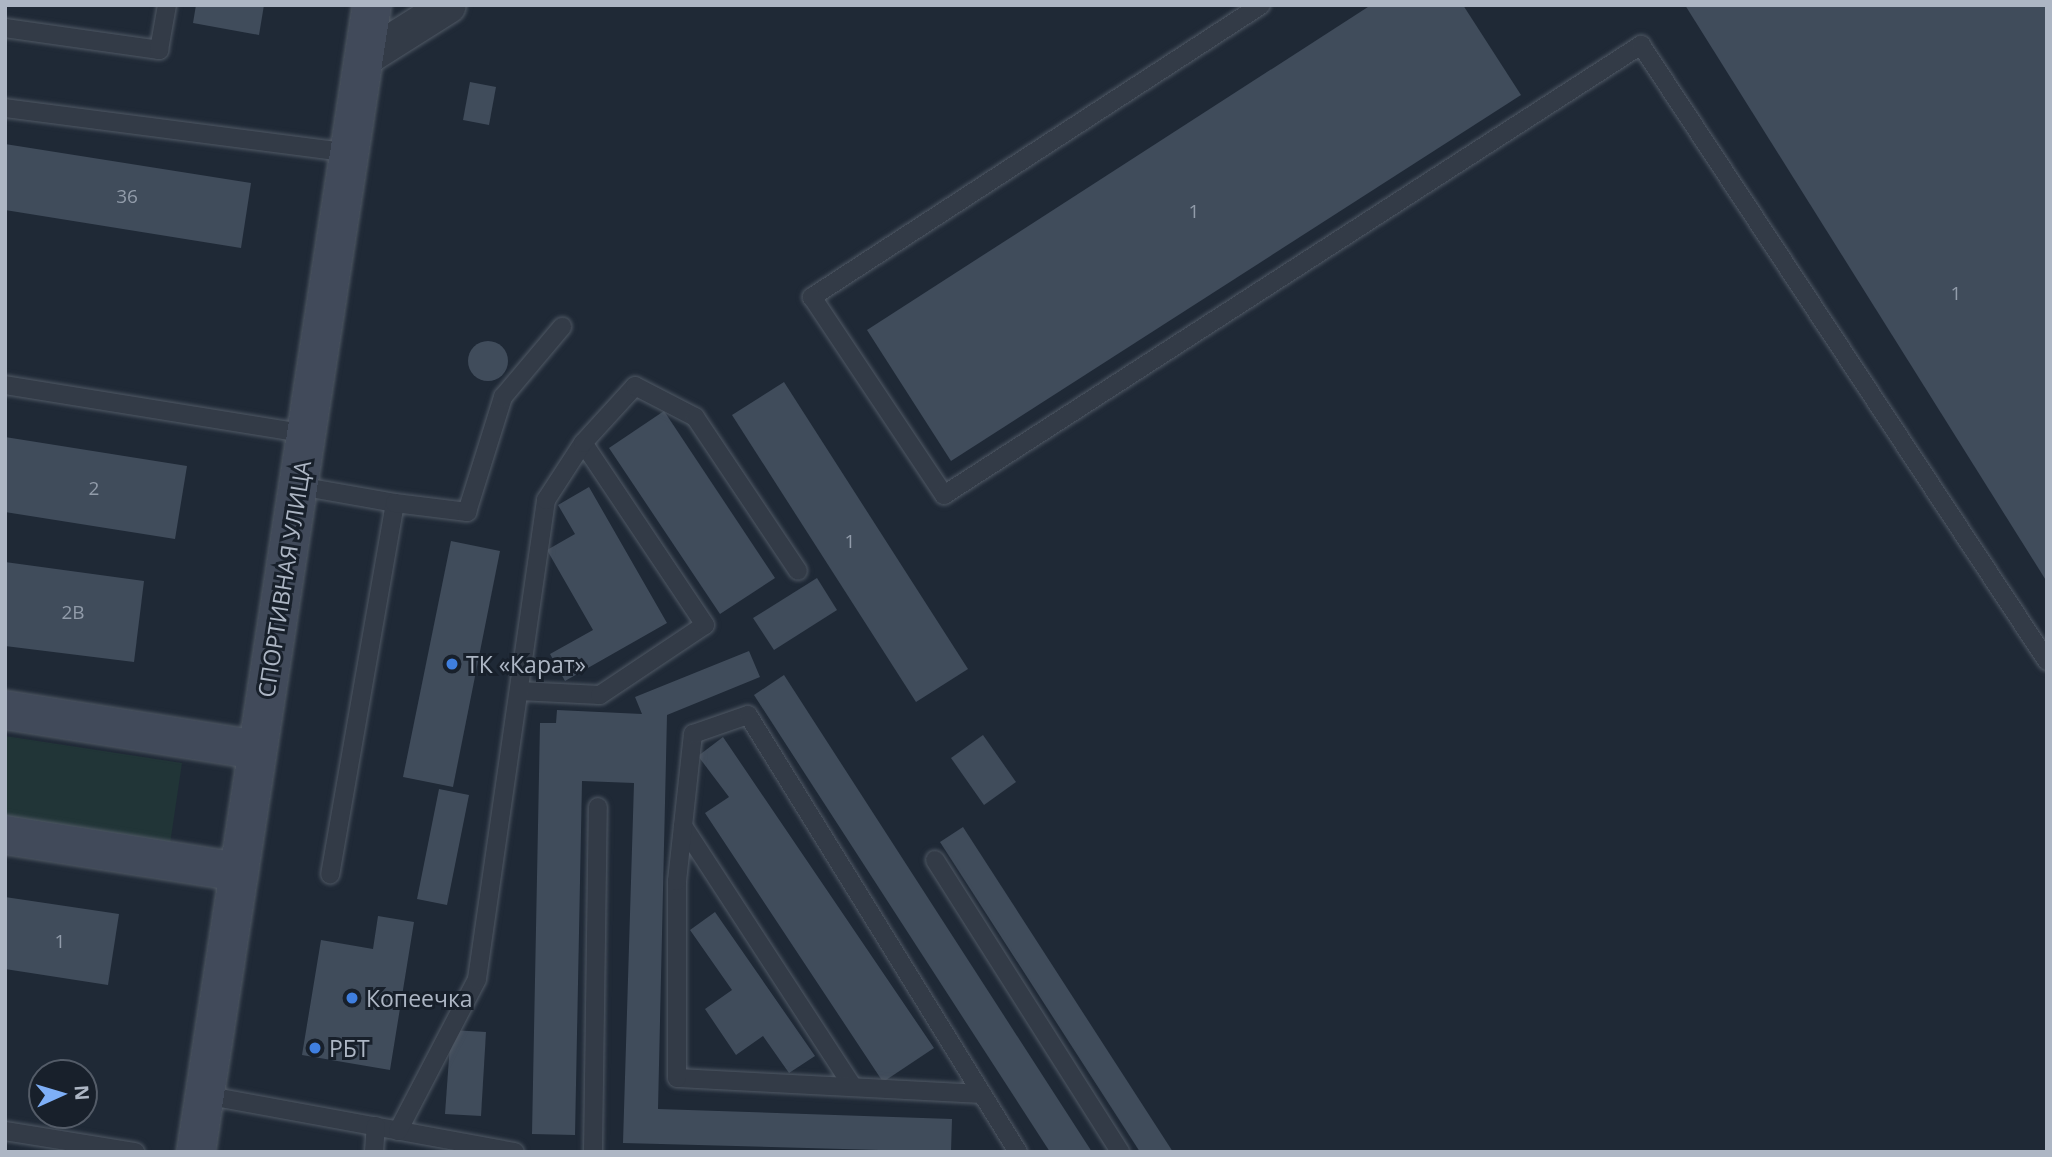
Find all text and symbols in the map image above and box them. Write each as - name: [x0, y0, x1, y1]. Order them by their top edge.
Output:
- house number: 36: [116, 186, 138, 208]
- house number: 1: [1189, 201, 1199, 223]
- house number: 1: [1951, 283, 1961, 305]
- street label: СПОРТИВНАЯ УЛИЦА: [252, 459, 316, 699]
- house number: 2: [89, 478, 99, 500]
- house number: 1: [845, 531, 855, 553]
- house number: 2В: [61, 602, 85, 624]
- place label: ТК «Карат»: [466, 650, 586, 678]
- marker: ТК «Карат»: [444, 656, 460, 672]
- house number: 1: [55, 931, 65, 953]
- place label: Копеечка: [366, 984, 473, 1012]
- marker: Копеечка: [344, 990, 360, 1006]
- place label: РБТ: [329, 1034, 370, 1062]
- marker: РБТ: [307, 1040, 323, 1056]
- north arrow: [28, 1059, 98, 1129]
- text: N: [68, 1084, 95, 1101]

